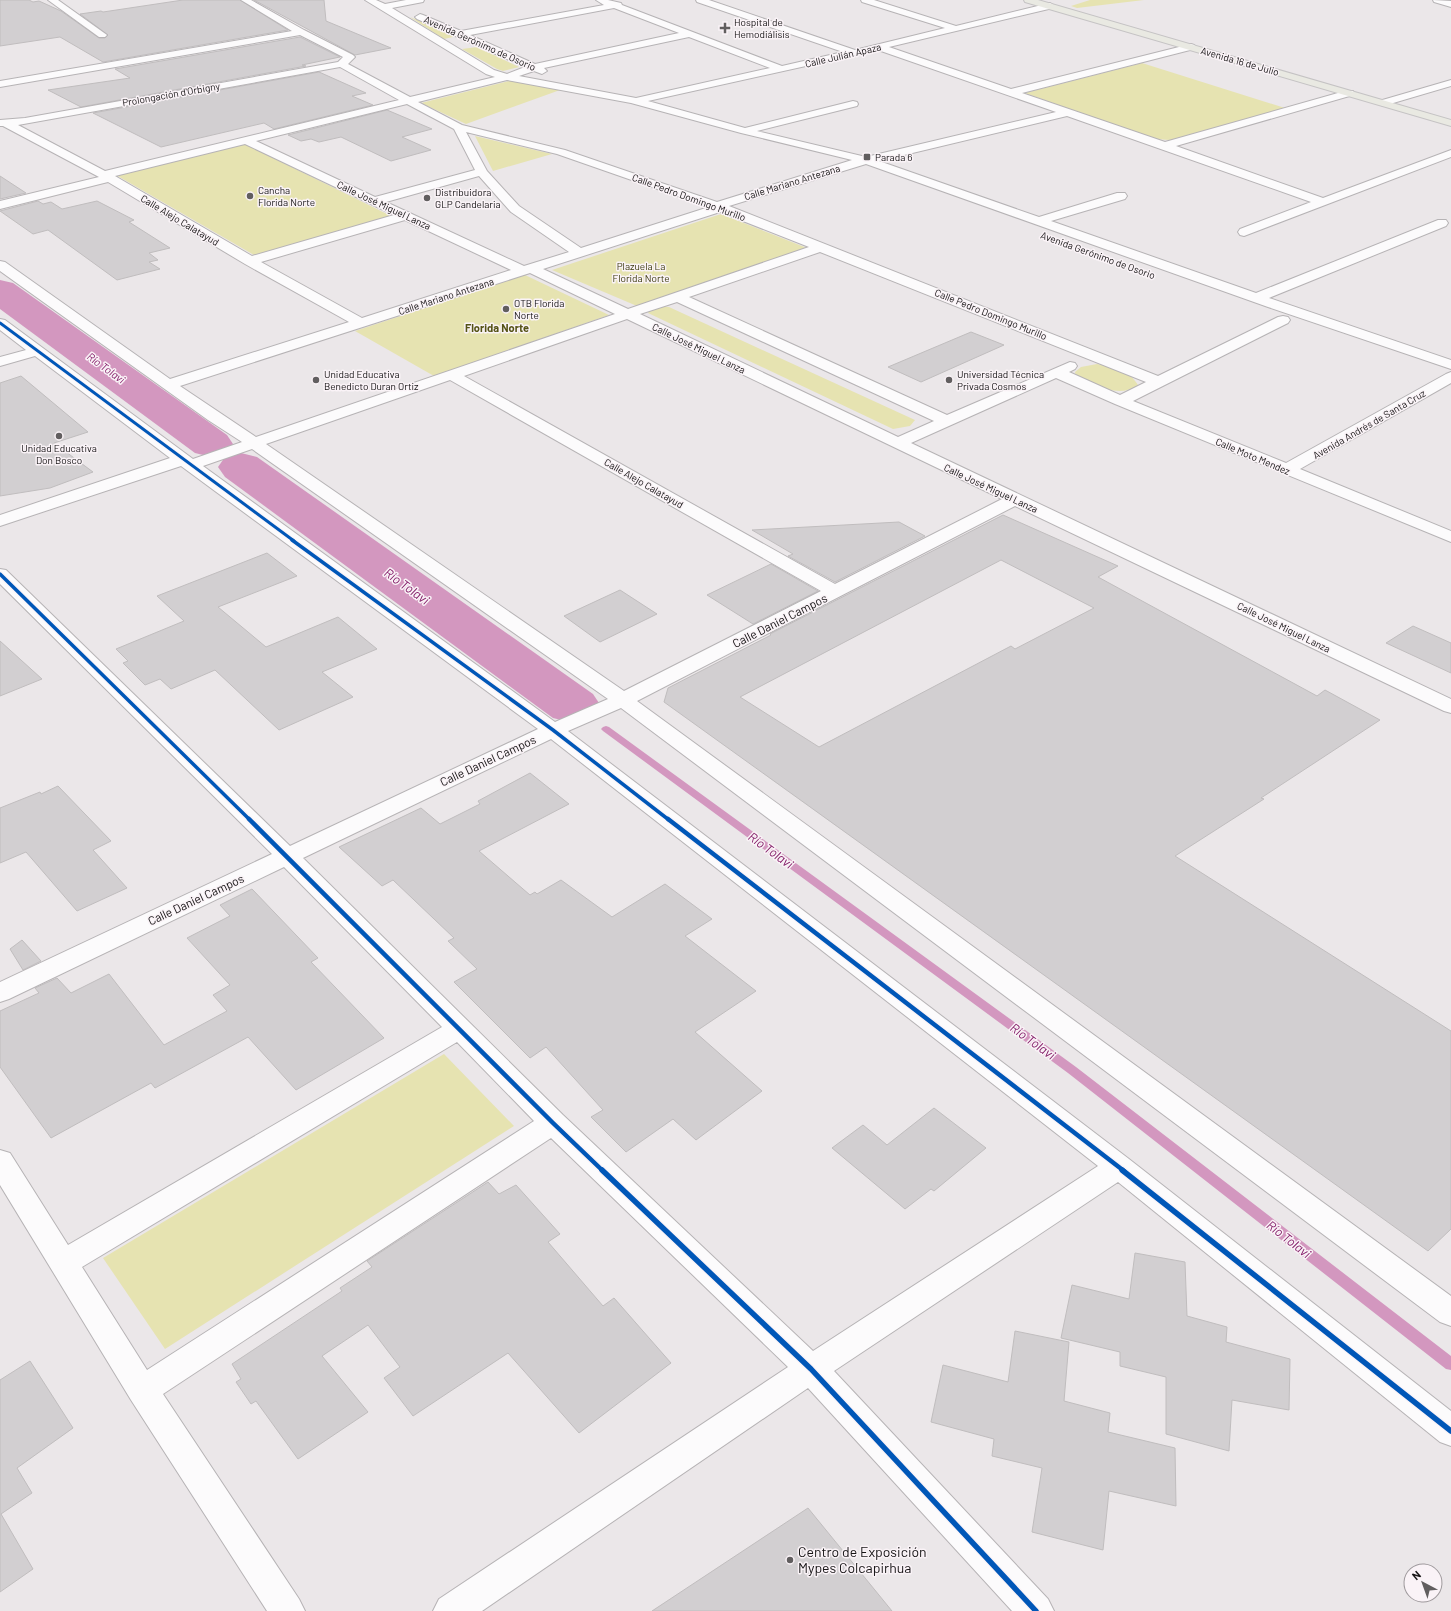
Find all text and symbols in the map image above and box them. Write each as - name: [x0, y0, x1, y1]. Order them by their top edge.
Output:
- street label: Avenida Gerónimo de Osorio: [422, 13, 538, 73]
- place label: Hospital de Hemodiálisis: [734, 16, 790, 40]
- marker: Hospital de Hemodiálisis: [719, 22, 731, 34]
- street label: Calle Julián Apaza: [804, 40, 882, 70]
- street label: Avenida 16 de Julio: [1199, 44, 1281, 78]
- street label: Prolongación d'Orbigny: [121, 79, 221, 109]
- place label: Parada 6: [875, 151, 912, 163]
- marker: Parada 6: [862, 152, 872, 162]
- street label: Calle Mariano Antezana: [743, 162, 841, 202]
- street label: Calle Pedro Domingo Murillo: [631, 171, 747, 223]
- street label: Calle José Miguel Lanza: [335, 178, 433, 232]
- place label: Cancha Florida Norte: [258, 184, 315, 208]
- place label: Distribuidora GLP Candelaria: [435, 186, 501, 210]
- marker: Cancha Florida Norte: [245, 191, 255, 201]
- street label: Calle Alejo Calatayud: [139, 192, 221, 248]
- marker: Distribuidora GLP Candelaria: [422, 193, 432, 203]
- street label: Avenida Gerónimo de Osorio: [1039, 229, 1157, 281]
- park label: Plazuela La Florida Norte: [613, 260, 670, 284]
- street label: Calle Mariano Antezana: [397, 275, 495, 317]
- street label: Calle Pedro Domingo Murillo: [933, 286, 1049, 342]
- place label: OTB Florida Norte: [514, 297, 564, 321]
- marker: OTB Florida Norte: [501, 304, 511, 314]
- street label: Calle José Miguel Lanza: [650, 320, 748, 376]
- district label: Florida Norte: [465, 321, 529, 334]
- water label: Río Tolavi: [85, 349, 128, 386]
- place label: Unidad Educativa Benedicto Duran Ortiz: [324, 368, 419, 392]
- place label: Universidad Técnica Privada Cosmos: [957, 368, 1044, 392]
- marker: Unidad Educativa Benedicto Duran Ortiz: [311, 375, 321, 385]
- marker: Universidad Técnica Privada Cosmos: [944, 375, 954, 385]
- street label: Avenida Andrés de Santa Cruz: [1311, 387, 1428, 461]
- marker: Unidad Educativa Don Bosco: [54, 431, 64, 441]
- street label: Calle Moto Mendez: [1214, 435, 1292, 477]
- place label: Unidad Educativa Don Bosco: [21, 442, 97, 466]
- street label: Calle Alejo Calatayud: [602, 455, 686, 511]
- street label: Calle José Miguel Lanza: [942, 461, 1040, 515]
- water label: Río Tolavi: [381, 564, 433, 608]
- street label: Calle Daniel Campos: [730, 590, 829, 650]
- street label: Calle José Miguel Lanza: [1235, 599, 1333, 655]
- street label: Calle Daniel Campos: [437, 732, 538, 788]
- water label: Río Tolavi: [745, 828, 797, 872]
- street label: Calle Daniel Campos: [145, 871, 246, 927]
- water label: Río Tolavi: [1007, 1019, 1059, 1063]
- water label: Río Tolavi: [1264, 1217, 1315, 1262]
- place label: Centro de Exposición Mypes Colcapirhua: [798, 1543, 927, 1576]
- marker: Centro de Exposición Mypes Colcapirhua: [785, 1555, 795, 1565]
- north arrow: [1403, 1563, 1443, 1603]
- text: N: [1409, 1568, 1423, 1582]

